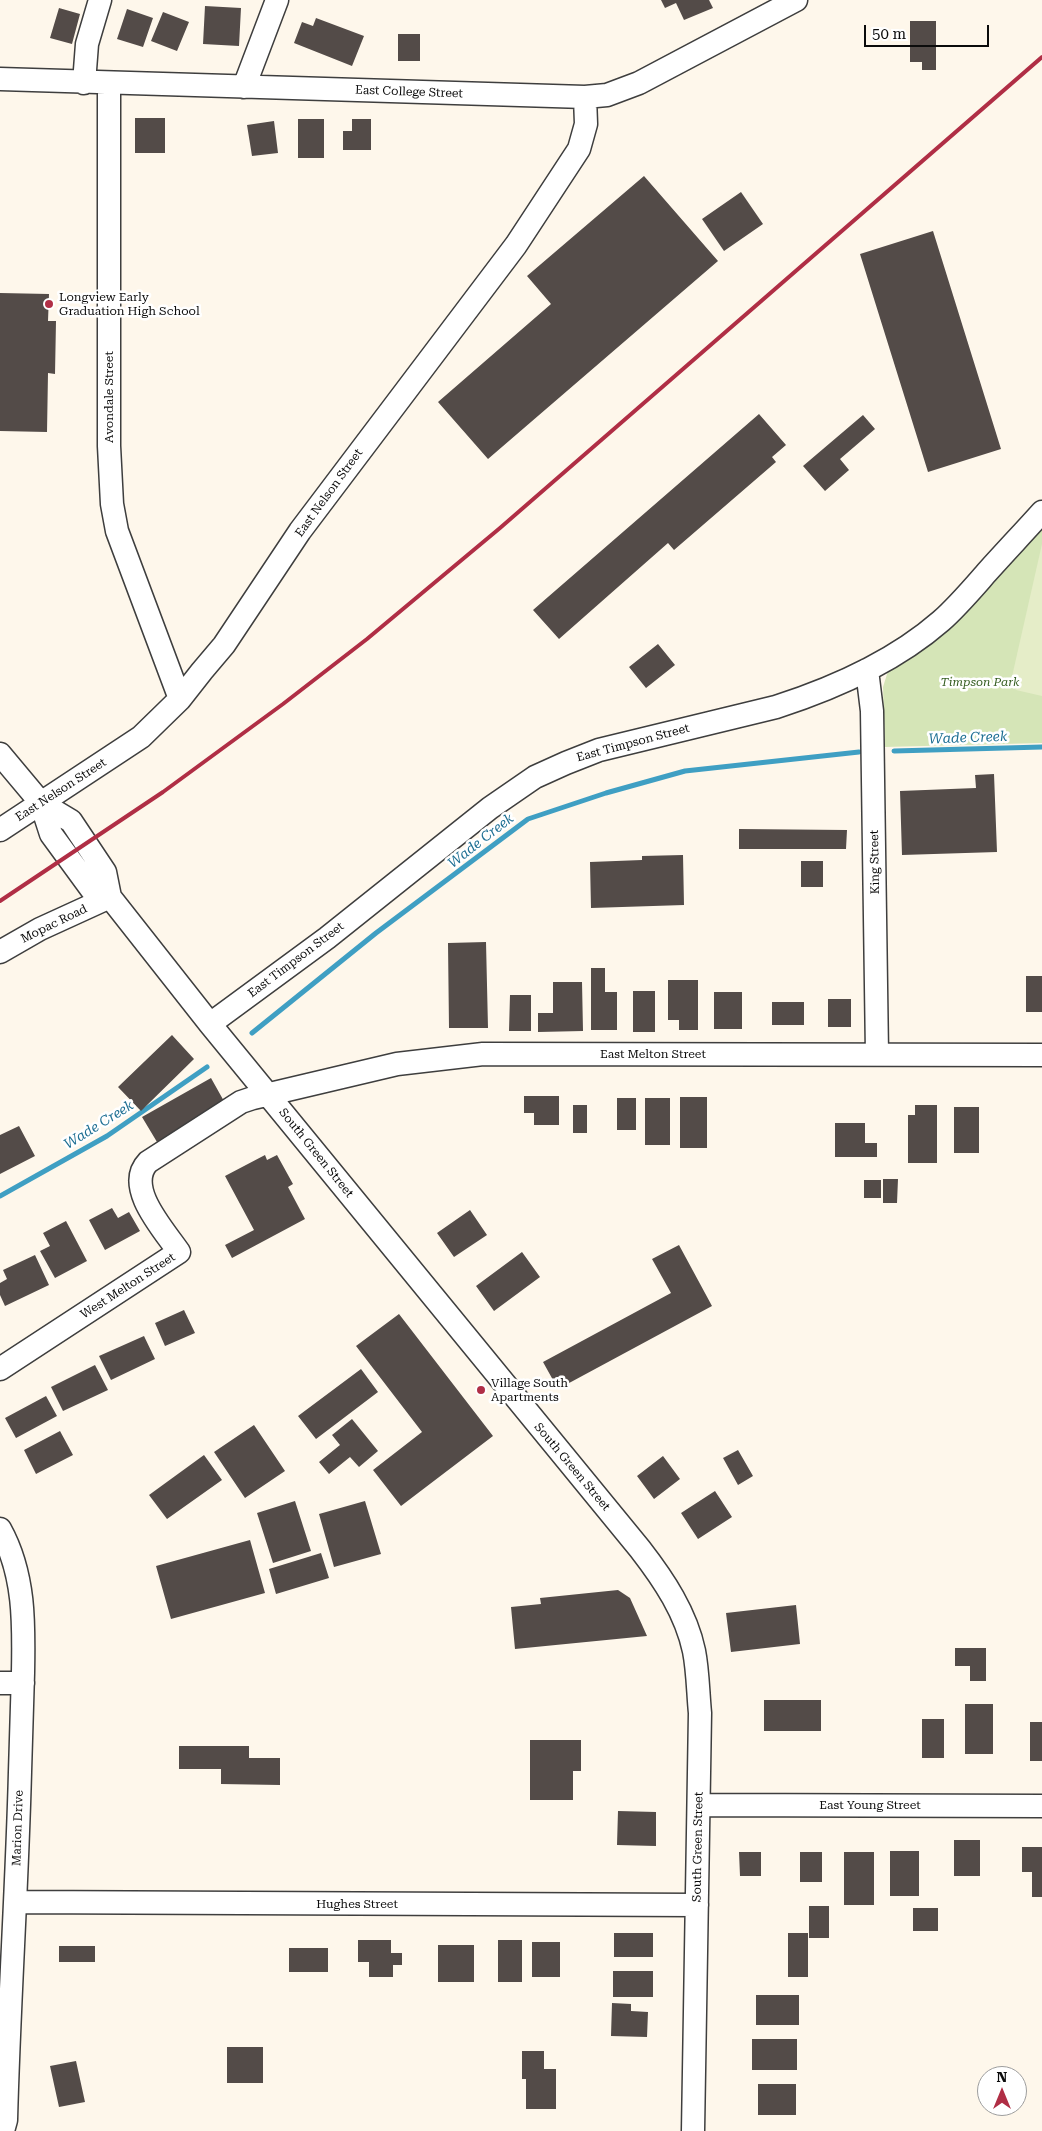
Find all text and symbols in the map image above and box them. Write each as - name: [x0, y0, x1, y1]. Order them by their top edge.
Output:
- scale bar: [867, 15, 992, 47]
- text: 50 m: [872, 25, 906, 43]
- street label: East College Street: [355, 83, 463, 101]
- place label: Longview Early Graduation High School: [59, 290, 200, 318]
- marker: Longview Early Graduation High School: [43, 298, 55, 310]
- street label: Avondale Street: [102, 351, 116, 443]
- street label: East Nelson Street: [292, 446, 366, 540]
- park label: Timpson Park: [941, 675, 1019, 689]
- street label: East Timpson Street: [575, 721, 691, 765]
- water label: Wade Creek: [928, 728, 1008, 748]
- street label: East Nelson Street: [13, 755, 109, 825]
- water label: Wade Creek: [445, 810, 517, 872]
- street label: King Street: [867, 830, 883, 894]
- street label: Mopac Road: [18, 902, 90, 946]
- street label: East Timpson Street: [245, 919, 347, 1001]
- street label: East Melton Street: [600, 1047, 706, 1061]
- water label: Wade Creek: [61, 1097, 137, 1153]
- street label: South Green Street: [276, 1106, 356, 1200]
- street label: West Melton Street: [78, 1250, 178, 1322]
- place label: Village South Apartments: [491, 1376, 568, 1404]
- marker: Village South Apartments: [475, 1384, 487, 1396]
- street label: South Green Street: [531, 1420, 613, 1514]
- street label: Marion Drive: [9, 1790, 27, 1866]
- street label: South Green Street: [690, 1792, 706, 1902]
- street label: East Young Street: [819, 1798, 921, 1812]
- street label: Hughes Street: [316, 1897, 398, 1911]
- north arrow: [977, 2066, 1027, 2116]
- text: N: [997, 2069, 1007, 2085]

